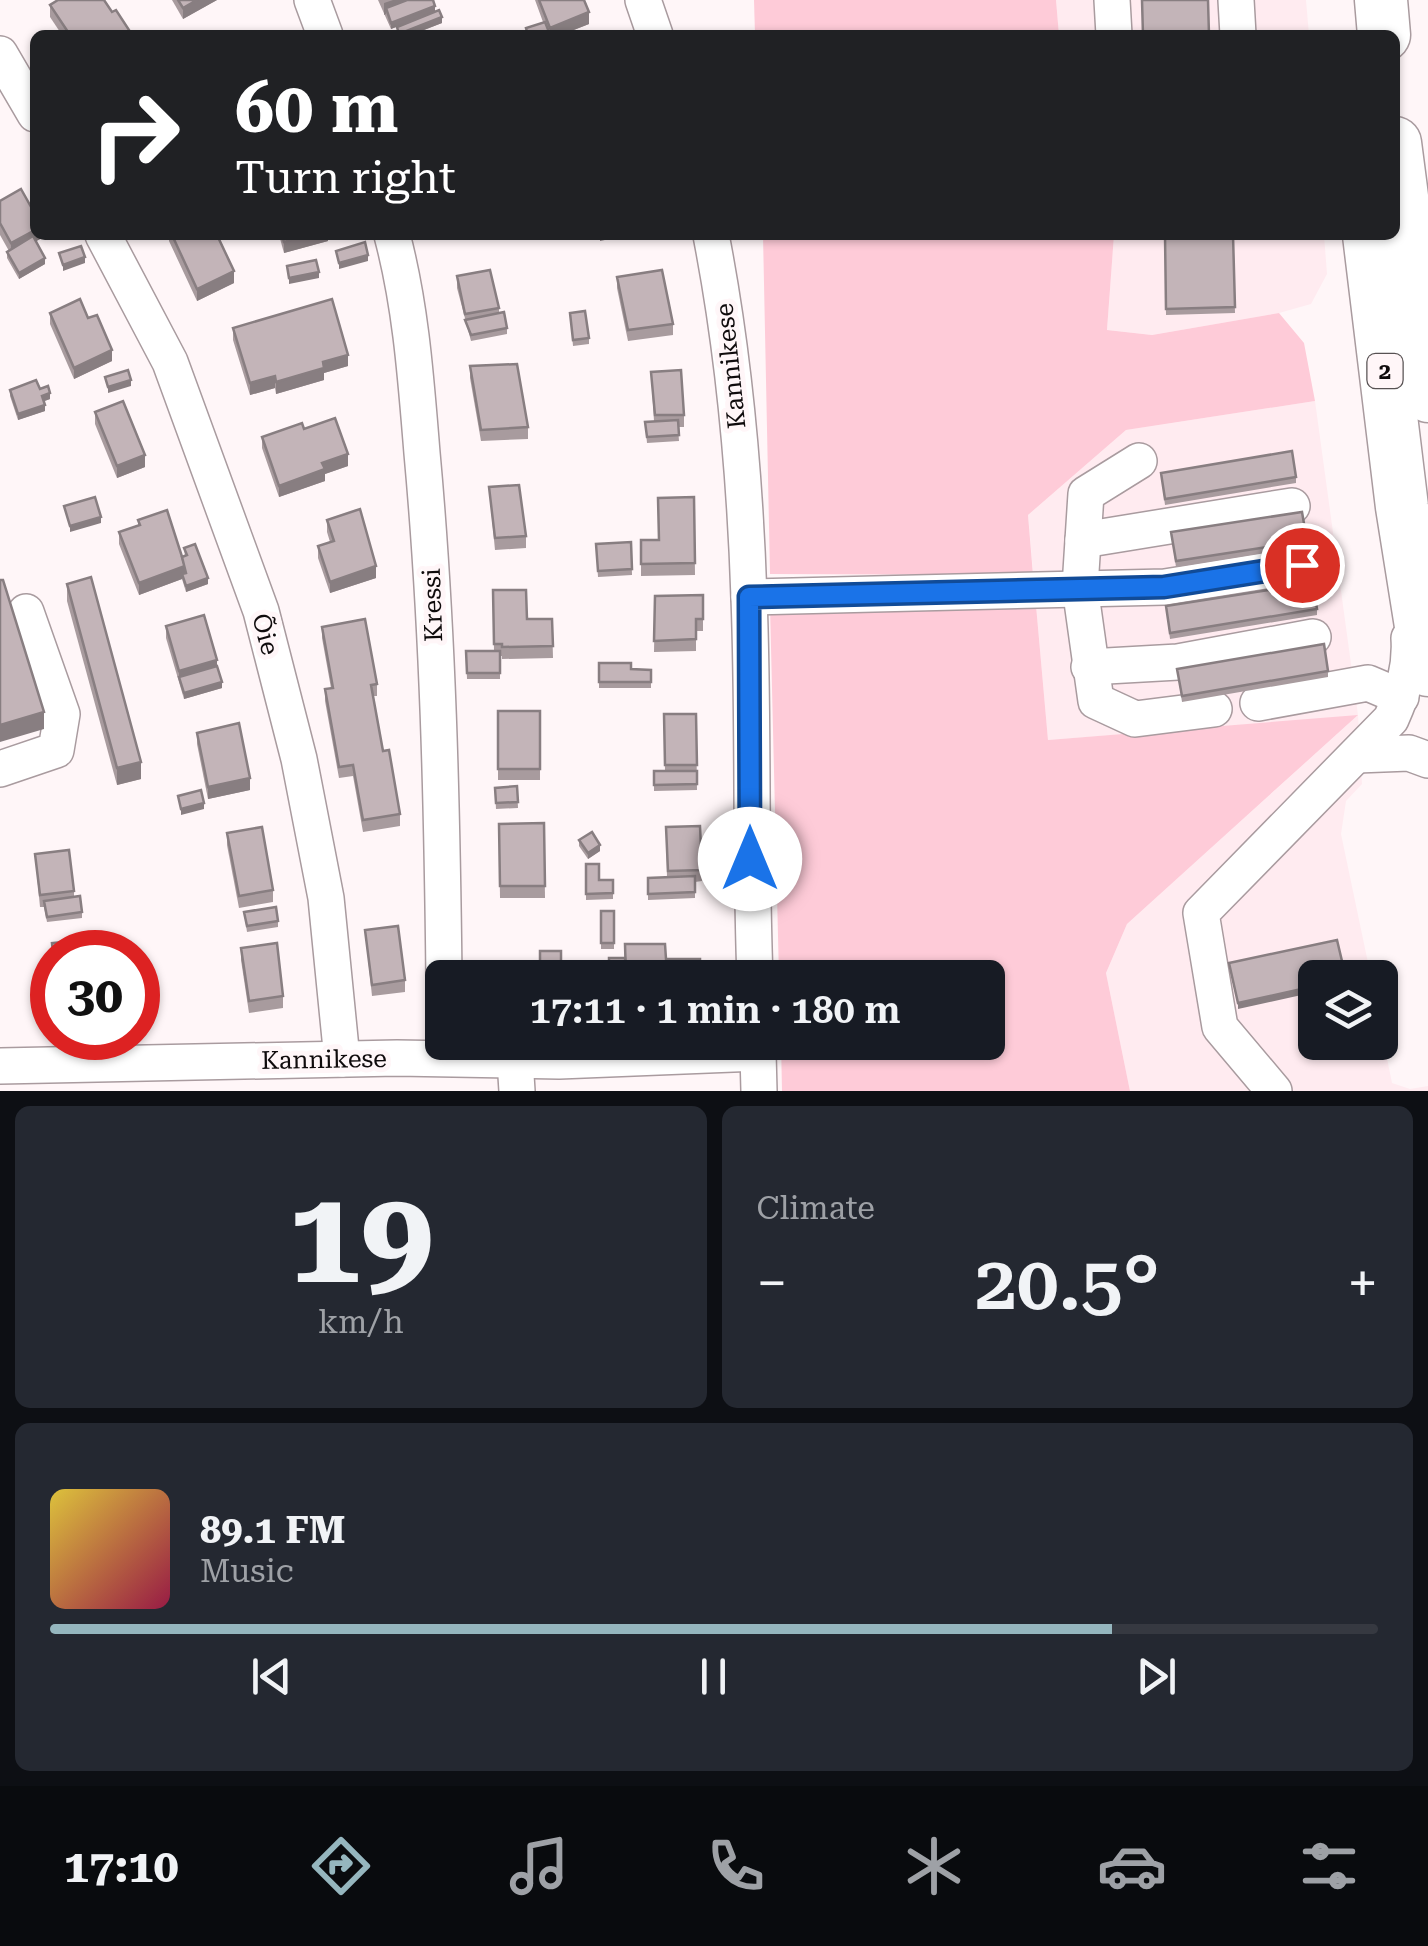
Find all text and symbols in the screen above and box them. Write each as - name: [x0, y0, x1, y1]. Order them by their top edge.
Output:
- text: 60 m: [235, 67, 399, 149]
- icon: right: [70, 70, 200, 200]
- text: Turn right: [235, 151, 456, 204]
- street label: Kannikese: [709, 302, 751, 430]
- road number: 2: [1368, 354, 1402, 388]
- pin: [1260, 523, 1345, 608]
- icon: arrive: [1275, 538, 1330, 593]
- street label: Kressi: [417, 568, 448, 642]
- street label: Õie: [246, 610, 285, 658]
- position arrow: [698, 807, 802, 911]
- speed limit sign: 30: [30, 930, 160, 1060]
- map controls: [1298, 960, 1398, 1060]
- button: layers: [1298, 960, 1398, 1060]
- text: 17:11 · 1 min · 180 m: [530, 988, 901, 1032]
- street label: Kannikese: [261, 1044, 387, 1075]
- text: 19: [288, 1161, 434, 1314]
- text: Climate: [757, 1189, 875, 1227]
- text: 20.5°: [975, 1239, 1160, 1327]
- text: −: [757, 1251, 787, 1315]
- text: +: [1347, 1251, 1378, 1315]
- text: km/h: [318, 1303, 404, 1341]
- text: 89.1 FM: [200, 1508, 346, 1552]
- text: Music: [200, 1552, 294, 1590]
- icon: previous: [244, 1649, 299, 1704]
- icon: pause: [686, 1649, 741, 1704]
- icon: next: [1129, 1649, 1184, 1704]
- icon: directions: [306, 1831, 376, 1901]
- icon: music: [504, 1831, 574, 1901]
- icon: phone: [701, 1831, 771, 1901]
- icon: climate: [899, 1831, 969, 1901]
- icon: car: [1097, 1831, 1167, 1901]
- icon: filters: [1294, 1831, 1364, 1901]
- text: 17:10: [64, 1840, 179, 1893]

